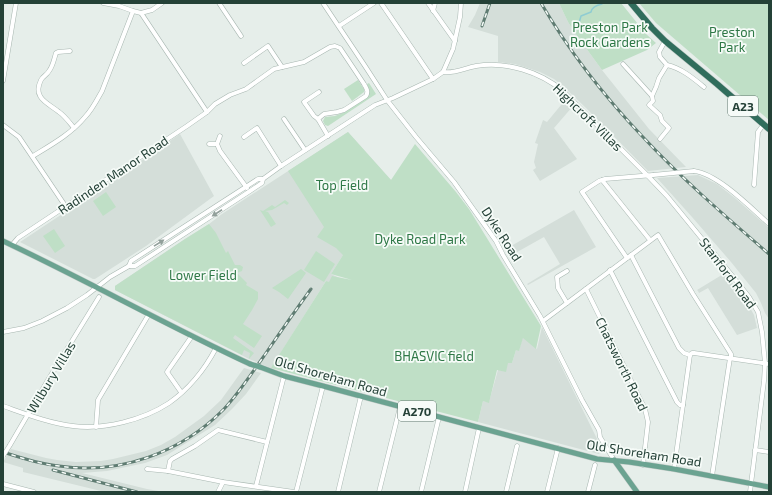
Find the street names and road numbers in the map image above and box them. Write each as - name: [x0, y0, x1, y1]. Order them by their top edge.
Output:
- street label: Highcroft Villas: [550, 80, 626, 154]
- road number: A23: [728, 96, 758, 116]
- street label: Radinden Manor Road: [55, 132, 171, 218]
- street label: Dyke Road: [478, 204, 526, 264]
- street label: Stanford Road: [696, 234, 760, 312]
- street label: Chatsworth Road: [592, 315, 652, 413]
- street label: Wilbury Villas: [23, 338, 79, 416]
- street label: Old Shoreham Road: [273, 352, 389, 400]
- road number: A270: [398, 401, 436, 421]
- street label: Old Shoreham Road: [585, 436, 703, 470]

